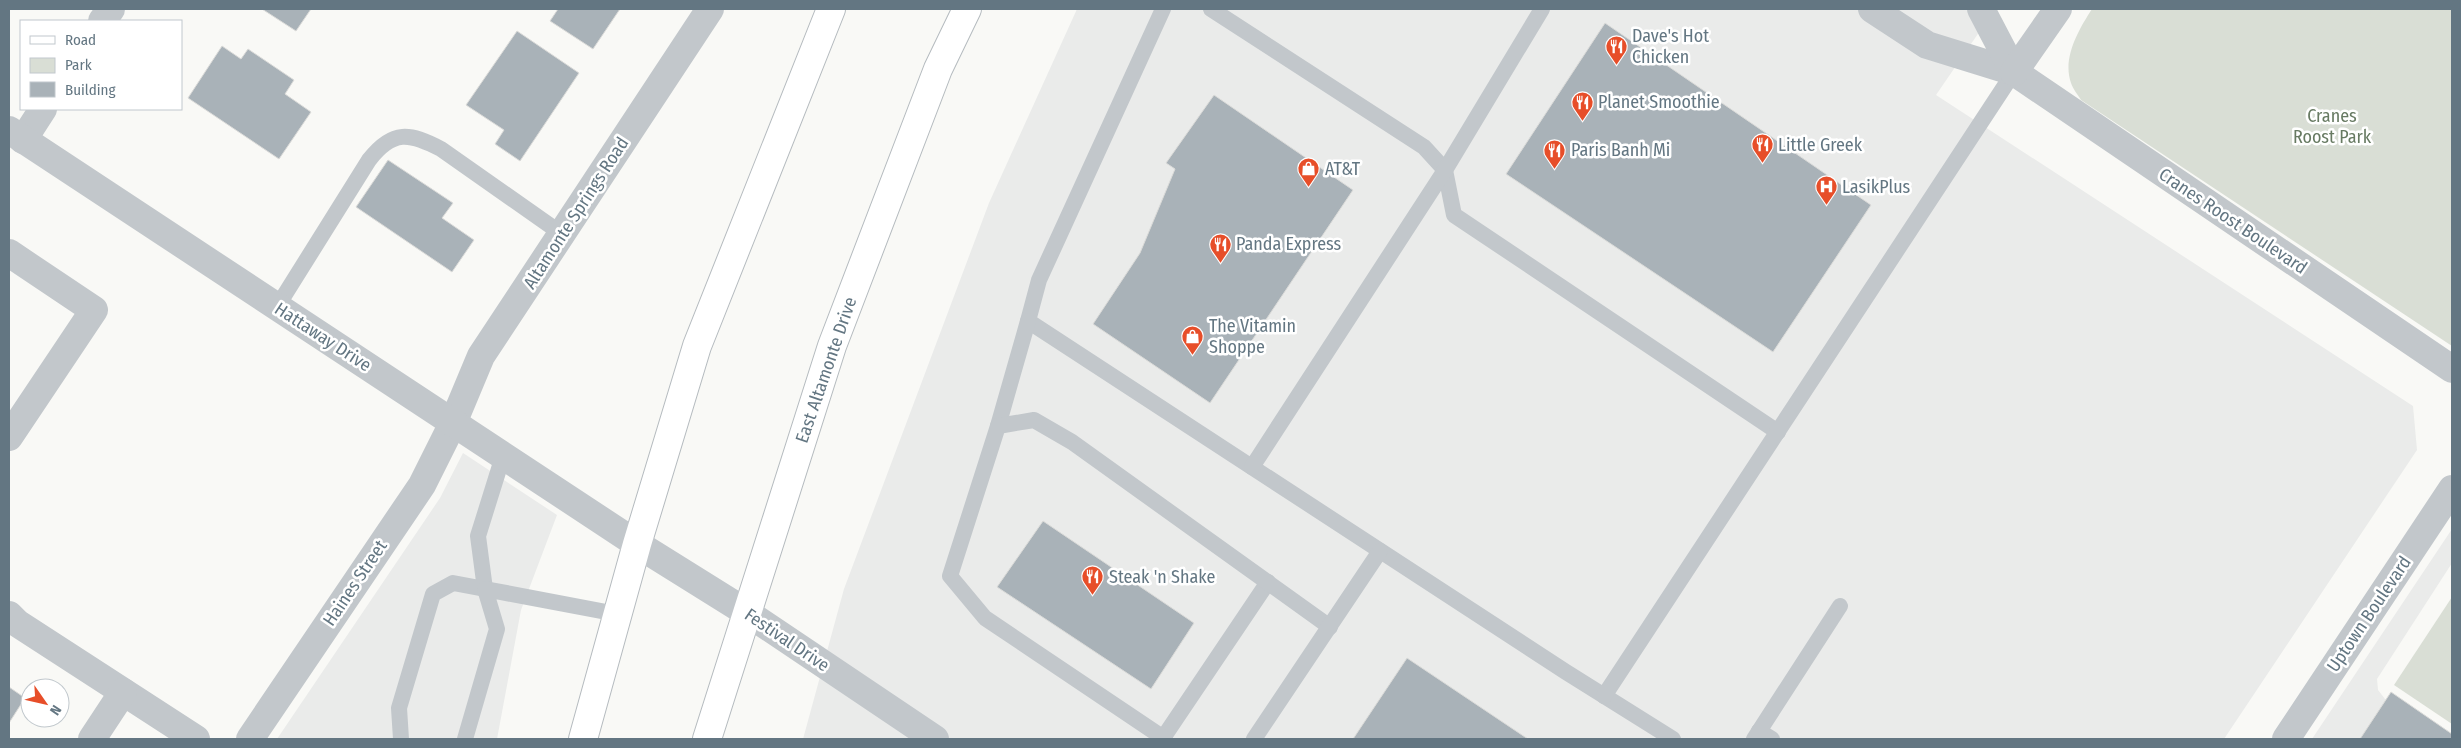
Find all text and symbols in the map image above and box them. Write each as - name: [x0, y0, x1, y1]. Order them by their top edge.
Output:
- legend: [20, 20, 182, 110]
- place label: Dave's Hot Chicken: [1632, 25, 1709, 68]
- text: Road: [65, 31, 96, 49]
- restaurant icon: Dave's Hot Chicken: [1604, 34, 1628, 65]
- text: Park: [65, 56, 92, 74]
- text: Building: [65, 81, 116, 99]
- restaurant icon: Planet Smoothie: [1570, 90, 1594, 121]
- place label: Planet Smoothie: [1598, 91, 1720, 113]
- park label: Cranes Roost Park: [2293, 105, 2372, 148]
- street label: Altamonte Springs Road: [519, 133, 633, 293]
- restaurant icon: Little Greek: [1750, 133, 1774, 164]
- place label: Little Greek: [1778, 134, 1863, 156]
- restaurant icon: Paris Banh Mi: [1543, 138, 1567, 169]
- place label: Paris Banh Mi: [1571, 139, 1670, 161]
- shop icon: AT&T: [1297, 157, 1321, 188]
- place label: AT&T: [1325, 158, 1361, 180]
- street label: Cranes Roost Boulevard: [2155, 163, 2311, 279]
- hospital icon: LasikPlus: [1814, 175, 1838, 206]
- place label: LasikPlus: [1842, 176, 1911, 198]
- restaurant icon: Panda Express: [1208, 232, 1232, 263]
- place label: Panda Express: [1236, 233, 1342, 255]
- street label: East Altamonte Drive: [791, 294, 861, 446]
- street label: Hattaway Drive: [271, 298, 375, 376]
- place label: The Vitamin Shoppe: [1209, 315, 1296, 358]
- shop icon: The Vitamin Shoppe: [1181, 324, 1205, 355]
- street label: Haines Street: [318, 536, 392, 630]
- street label: Uptown Boulevard: [2322, 552, 2416, 676]
- restaurant icon: Steak 'n Shake: [1081, 565, 1105, 596]
- place label: Steak 'n Shake: [1109, 566, 1216, 588]
- street label: Festival Drive: [740, 604, 834, 677]
- north arrow: [20, 678, 70, 728]
- text: N: [46, 702, 65, 718]

